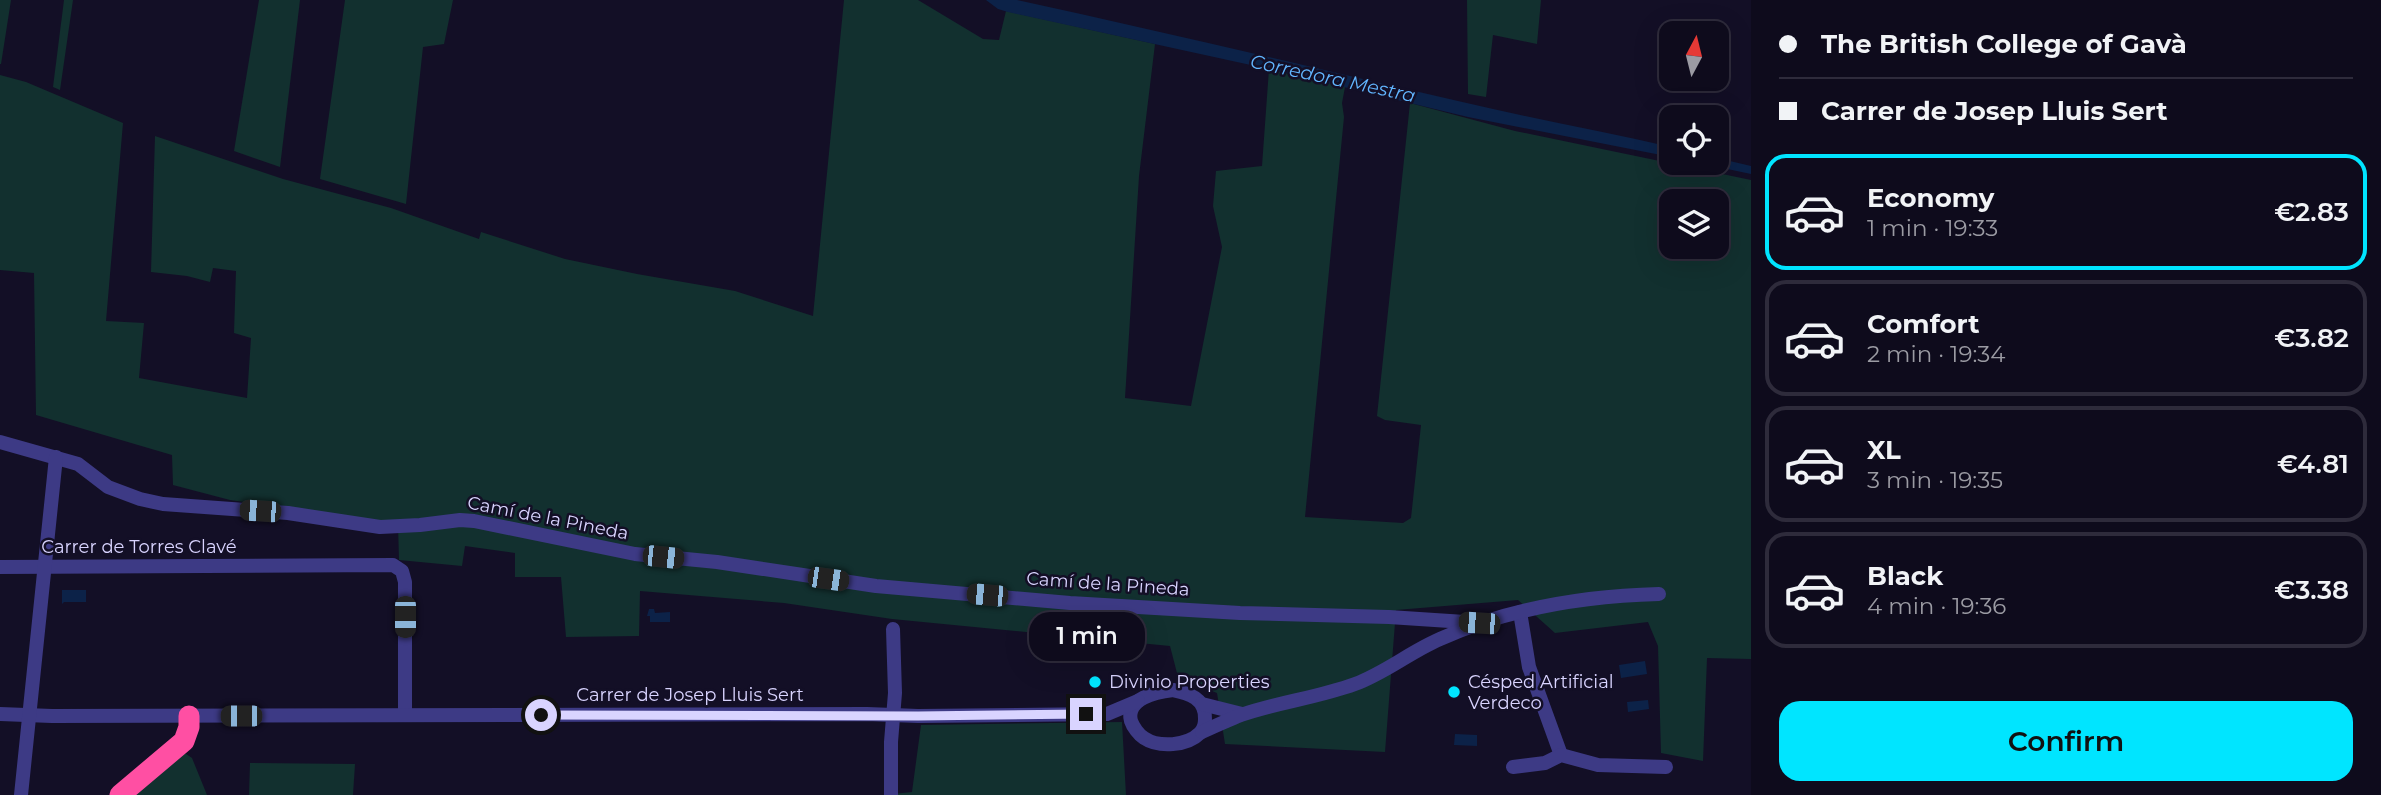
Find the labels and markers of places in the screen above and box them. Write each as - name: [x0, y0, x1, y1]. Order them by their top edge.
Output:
- place label: Divinio Properties: [1109, 671, 1270, 693]
- place label: Césped Artificial Verdeco: [1468, 671, 1614, 714]
- marker: Divinio Properties: [1087, 674, 1103, 690]
- marker: Césped Artificial Verdeco: [1446, 684, 1462, 700]

